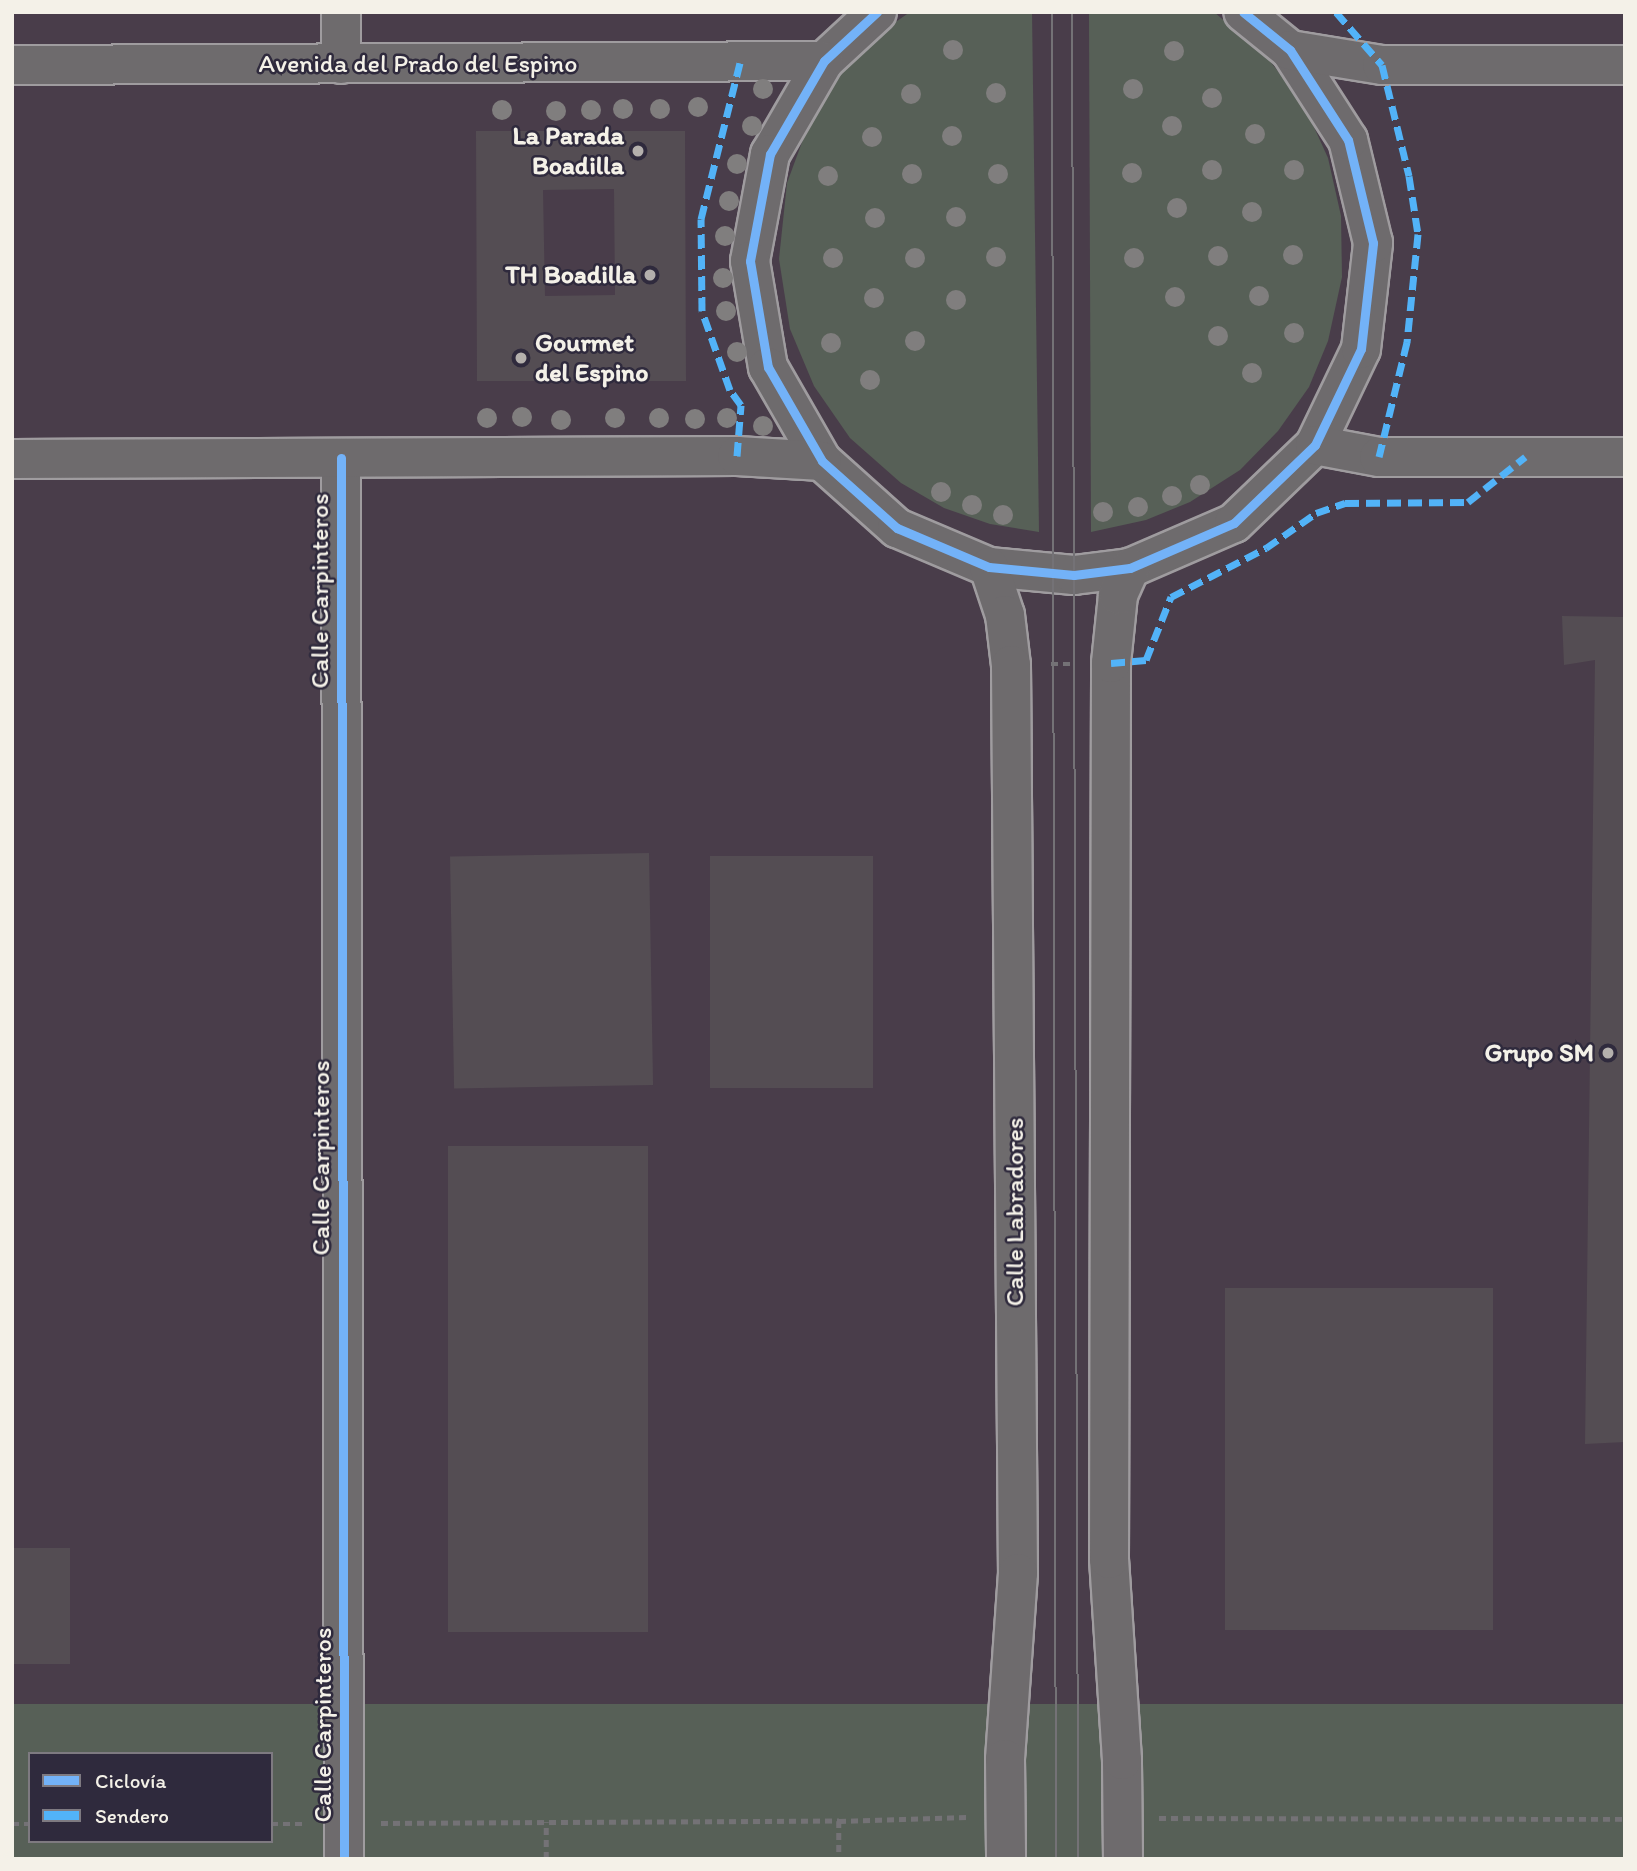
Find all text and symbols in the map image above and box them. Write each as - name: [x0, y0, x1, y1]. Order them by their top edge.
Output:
- street label: Avenida del Prado del Espino: [258, 48, 578, 80]
- place label: La Parada Boadilla: [513, 120, 624, 182]
- marker: La Parada Boadilla: [630, 143, 646, 159]
- place label: TH Boadilla: [505, 259, 636, 291]
- marker: TH Boadilla: [642, 267, 658, 283]
- place label: Gourmet del Espino: [535, 327, 648, 388]
- marker: Gourmet del Espino: [513, 350, 529, 366]
- street label: Calle Carpinteros: [304, 493, 336, 689]
- place label: Grupo SM: [1484, 1037, 1594, 1069]
- marker: Grupo SM: [1600, 1045, 1616, 1061]
- street label: Calle Carpinteros: [305, 1060, 337, 1256]
- street label: Calle Labradores: [999, 1118, 1031, 1306]
- street label: Calle Carpinteros: [307, 1627, 339, 1823]
- legend: [28, 1752, 273, 1843]
- text: Ciclovía: [95, 1768, 166, 1793]
- text: Sendero: [95, 1803, 169, 1828]

